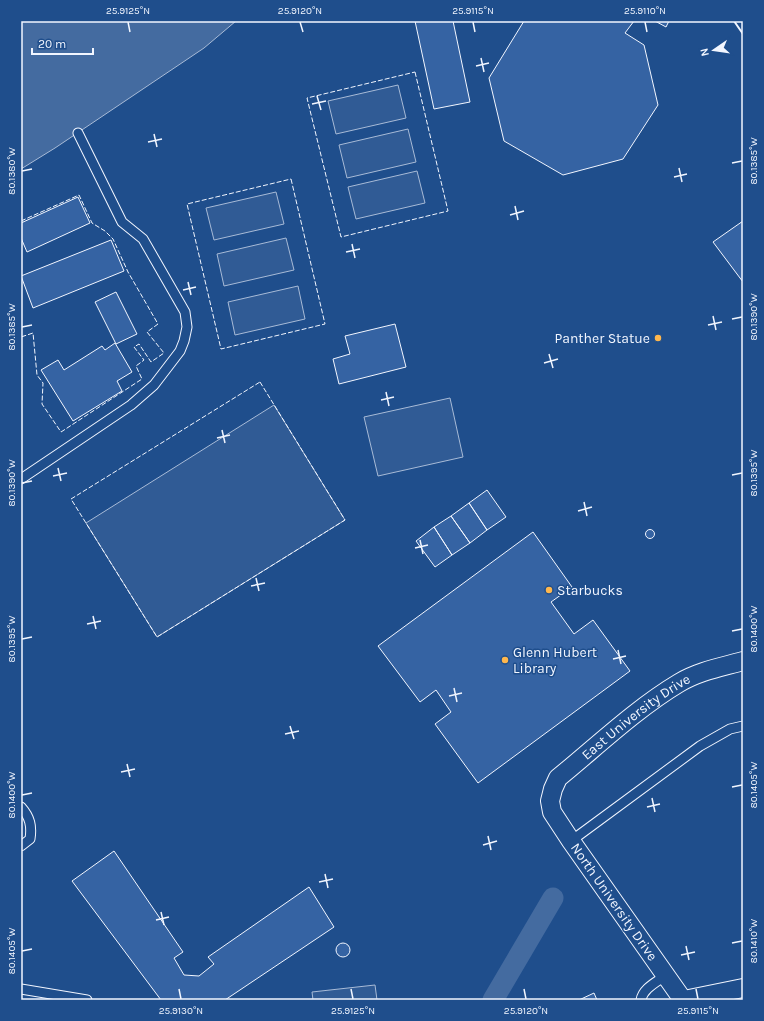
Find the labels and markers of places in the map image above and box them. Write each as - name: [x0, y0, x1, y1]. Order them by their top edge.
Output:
- place label: Panther Statue: [554, 330, 650, 347]
- marker: Panther Statue: [653, 333, 663, 343]
- place label: Starbucks: [557, 582, 623, 599]
- marker: Starbucks: [544, 585, 554, 595]
- place label: Glenn Hubert Library: [513, 644, 597, 677]
- marker: Glenn Hubert Library: [500, 655, 510, 665]

